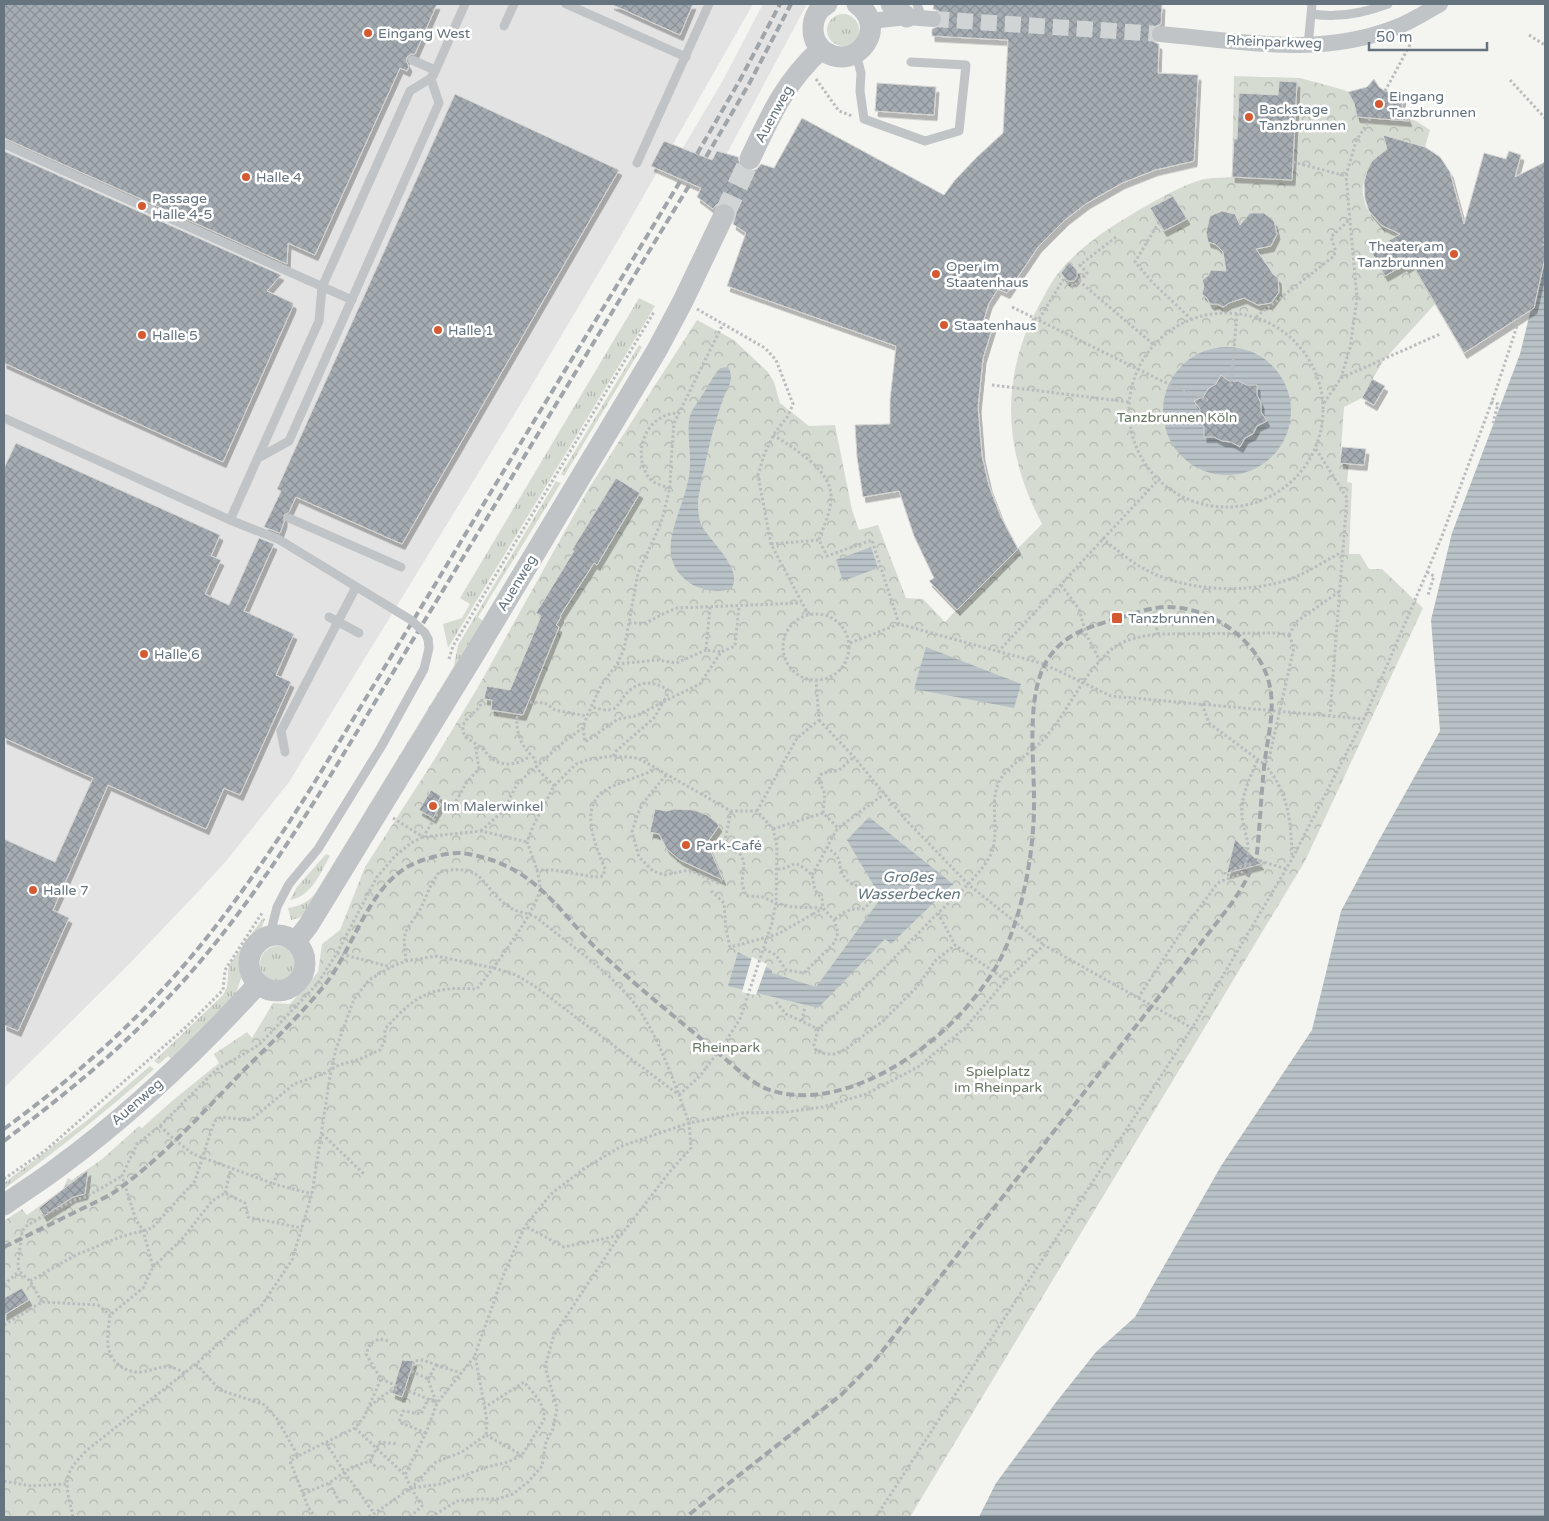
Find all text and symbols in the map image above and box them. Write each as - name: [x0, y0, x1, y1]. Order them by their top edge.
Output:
- scale bar: [1369, 20, 1486, 52]
- place label: Eingang West: [378, 25, 471, 42]
- marker: Eingang West: [362, 27, 374, 39]
- text: 50 m: [1376, 28, 1413, 46]
- street label: Rheinparkweg: [1226, 32, 1322, 52]
- street label: Auenweg: [751, 82, 797, 146]
- place label: Eingang Tanzbrunnen: [1389, 88, 1476, 121]
- marker: Eingang Tanzbrunnen: [1373, 98, 1385, 110]
- place label: Backstage Tanzbrunnen: [1259, 101, 1346, 134]
- marker: Backstage Tanzbrunnen: [1243, 111, 1255, 123]
- place label: Halle 4: [256, 169, 302, 186]
- marker: Halle 4: [240, 171, 252, 183]
- place label: Passage Halle 4-5: [152, 190, 212, 223]
- marker: Passage Halle 4-5: [136, 200, 148, 212]
- place label: Theater am Tanzbrunnen: [1357, 238, 1444, 271]
- marker: Theater am Tanzbrunnen: [1448, 248, 1460, 260]
- place label: Oper im Staatenhaus: [946, 258, 1029, 291]
- marker: Oper im Staatenhaus: [930, 268, 942, 280]
- place label: Staatenhaus: [954, 317, 1037, 334]
- marker: Staatenhaus: [938, 319, 950, 331]
- place label: Halle 1: [448, 322, 494, 339]
- marker: Halle 1: [432, 324, 444, 336]
- place label: Halle 5: [152, 327, 198, 344]
- marker: Halle 5: [136, 329, 148, 341]
- park label: Tanzbrunnen Köln: [1117, 409, 1237, 426]
- street label: Auenweg: [494, 552, 540, 614]
- place label: Tanzbrunnen: [1128, 610, 1215, 627]
- marker: Tanzbrunnen: [1110, 611, 1124, 625]
- place label: Halle 6: [154, 646, 200, 663]
- marker: Halle 6: [138, 648, 150, 660]
- place label: Im Malerwinkel: [443, 798, 544, 815]
- marker: Im Malerwinkel: [427, 800, 439, 812]
- place label: Park-Café: [696, 837, 762, 854]
- marker: Park-Café: [680, 839, 692, 851]
- water label: Großes Wasserbecken: [856, 868, 960, 903]
- place label: Halle 7: [43, 882, 89, 899]
- marker: Halle 7: [27, 884, 39, 896]
- park label: Rheinpark: [692, 1039, 760, 1056]
- park label: Spielplatz im Rheinpark: [954, 1063, 1042, 1096]
- street label: Auenweg: [108, 1075, 166, 1129]

